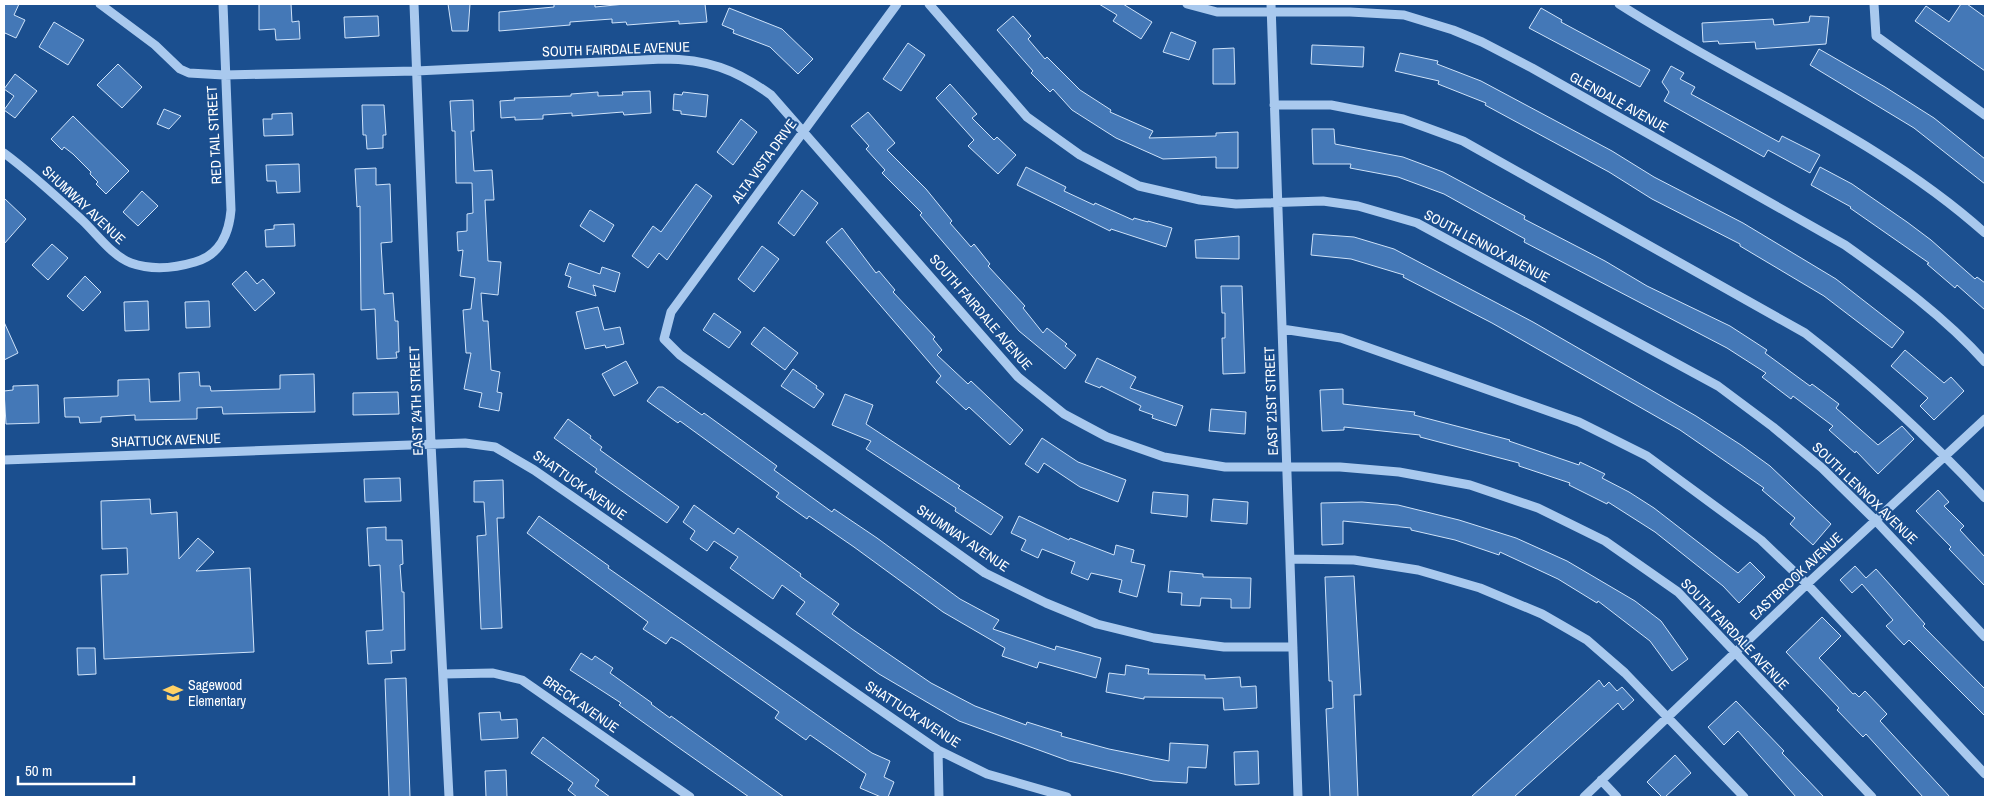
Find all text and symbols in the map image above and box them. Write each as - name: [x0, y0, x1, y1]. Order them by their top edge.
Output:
- street label: SOUTH FAIRDALE AVENUE: [542, 37, 690, 61]
- street label: GLENDALE AVENUE: [1566, 67, 1672, 137]
- street label: RED TAIL STREET: [202, 85, 226, 185]
- street label: ALTA VISTA DRIVE: [727, 115, 801, 207]
- street label: SHUMWAY AVENUE: [39, 162, 129, 248]
- street label: SOUTH LENNOX AVENUE: [1421, 205, 1553, 287]
- street label: SOUTH FAIRDALE AVENUE: [926, 250, 1036, 374]
- street label: EAST 24TH STREET: [405, 346, 427, 456]
- street label: EAST 21ST STREET: [1260, 346, 1282, 456]
- street label: SHATTUCK AVENUE: [111, 429, 221, 451]
- street label: SOUTH LENNOX AVENUE: [1809, 438, 1921, 548]
- street label: SHATTUCK AVENUE: [530, 446, 630, 524]
- street label: SHUMWAY AVENUE: [913, 501, 1013, 575]
- street label: EASTBROOK AVENUE: [1746, 528, 1846, 624]
- street label: SOUTH FAIRDALE AVENUE: [1677, 575, 1793, 693]
- street label: BRECK AVENUE: [540, 671, 622, 737]
- place label: Sagewood Elementary: [188, 676, 246, 710]
- street label: SHATTUCK AVENUE: [862, 677, 964, 751]
- school or university icon: Sagewood Elementary: [162, 682, 184, 704]
- scale bar: [18, 754, 134, 786]
- text: 50 m: [25, 760, 52, 781]

